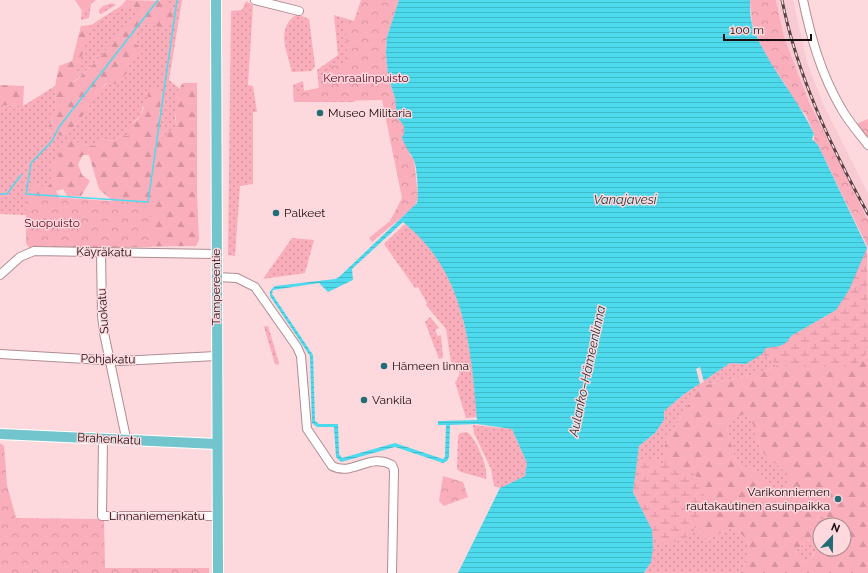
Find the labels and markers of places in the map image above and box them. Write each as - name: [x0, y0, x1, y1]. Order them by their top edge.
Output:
- place label: Museo Militaria: [328, 106, 412, 120]
- marker: Museo Militaria: [315, 108, 325, 118]
- place label: Palkeet: [284, 206, 325, 220]
- marker: Palkeet: [271, 208, 281, 218]
- place label: Hämeen linna: [392, 359, 469, 373]
- marker: Hämeen linna: [379, 361, 389, 371]
- place label: Vankila: [372, 393, 412, 407]
- marker: Vankila: [359, 395, 369, 405]
- place label: Varikonniemen rautakautinen asuinpaikka: [686, 485, 830, 513]
- marker: Varikonniemen rautakautinen asuinpaikka: [833, 494, 843, 504]

